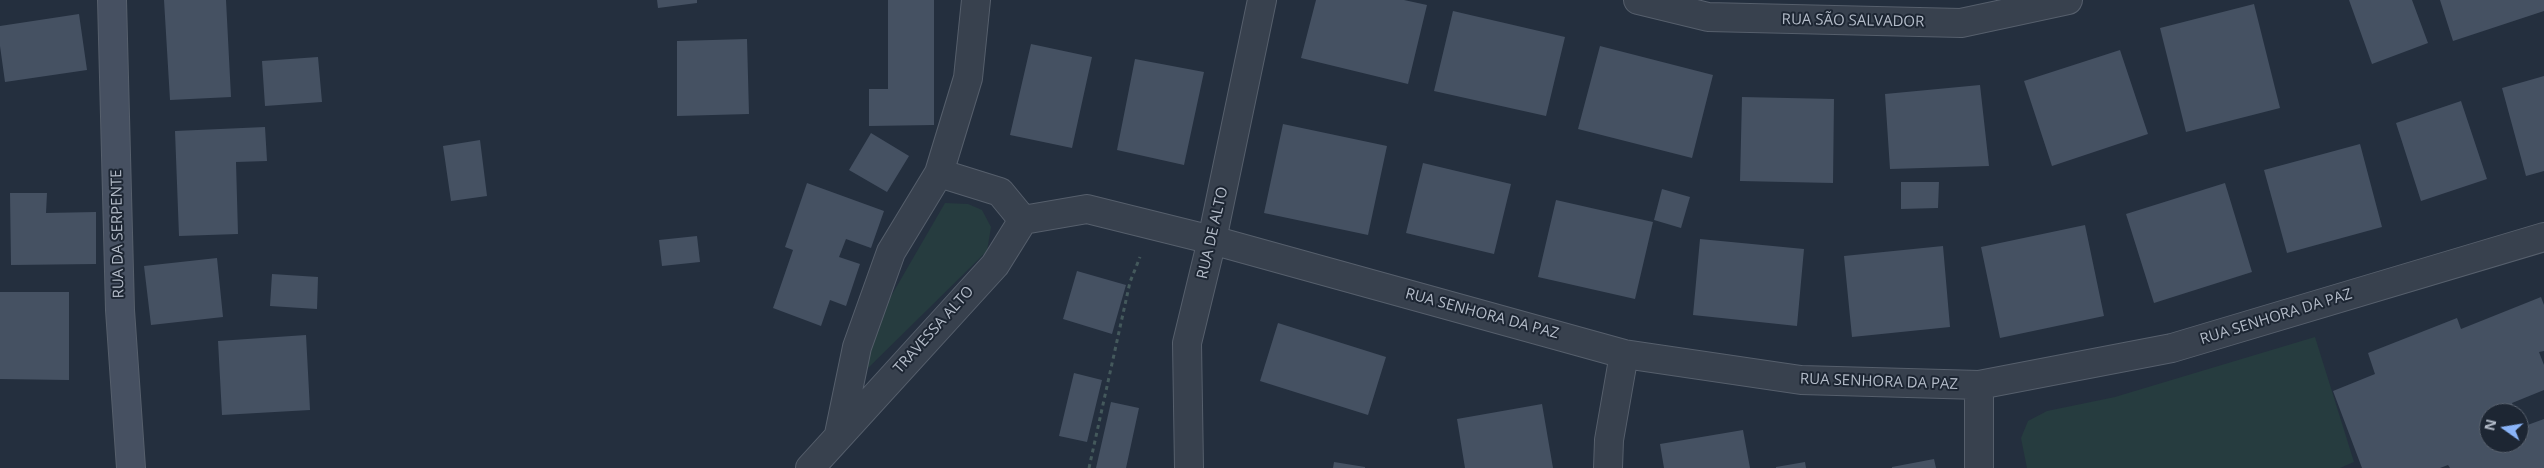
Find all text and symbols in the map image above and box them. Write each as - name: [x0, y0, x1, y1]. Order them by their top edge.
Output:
- street label: RUA SÃO SALVADOR: [1782, 11, 1924, 31]
- street label: RUA DA SERPENTE: [108, 169, 128, 299]
- street label: RUA DE ALTO: [1194, 185, 1232, 281]
- street label: TRAVESSA ALTO: [890, 283, 978, 377]
- street label: RUA SENHORA DA PAZ: [1403, 285, 1561, 343]
- street label: RUA SENHORA DA PAZ: [2198, 285, 2354, 349]
- street label: RUA SENHORA DA PAZ: [1800, 370, 1958, 394]
- north arrow: [2479, 403, 2529, 453]
- text: N: [2479, 417, 2500, 432]

